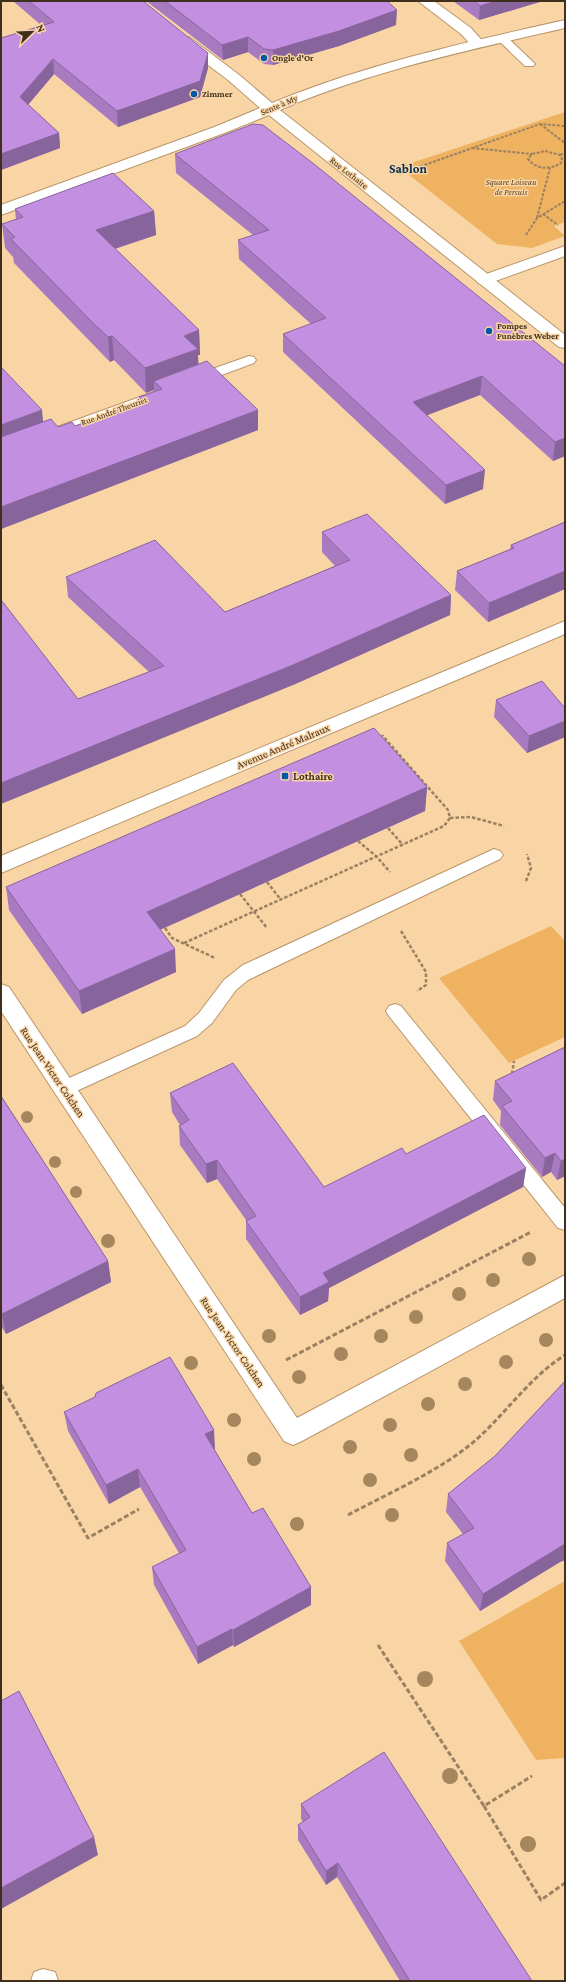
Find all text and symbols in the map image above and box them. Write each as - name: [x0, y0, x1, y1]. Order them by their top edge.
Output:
- north arrow: [12, 12, 52, 52]
- text: N: [34, 22, 48, 34]
- marker: Ongle d'Or: [259, 53, 269, 63]
- place label: Ongle d'Or: [272, 53, 314, 63]
- marker: Zimmer: [189, 89, 199, 99]
- place label: Zimmer: [202, 89, 233, 99]
- street label: Sente à My: [259, 92, 300, 117]
- street label: Rue Lothaire: [328, 155, 370, 191]
- district label: Sablon: [389, 161, 427, 176]
- park label: Square Loiseau de Persuis: [486, 177, 537, 197]
- place label: Pompes Funèbres Weber: [497, 321, 559, 341]
- marker: Pompes Funèbres Weber: [484, 326, 494, 336]
- street label: Rue André Theuriet: [80, 394, 149, 428]
- street label: Avenue André Malraux: [235, 721, 331, 771]
- place label: Lothaire: [293, 770, 333, 782]
- marker: Lothaire: [280, 771, 290, 781]
- street label: Rue Jean-Victor Colchen: [18, 1025, 88, 1120]
- street label: Rue Jean-Victor Colchen: [198, 1295, 268, 1390]

